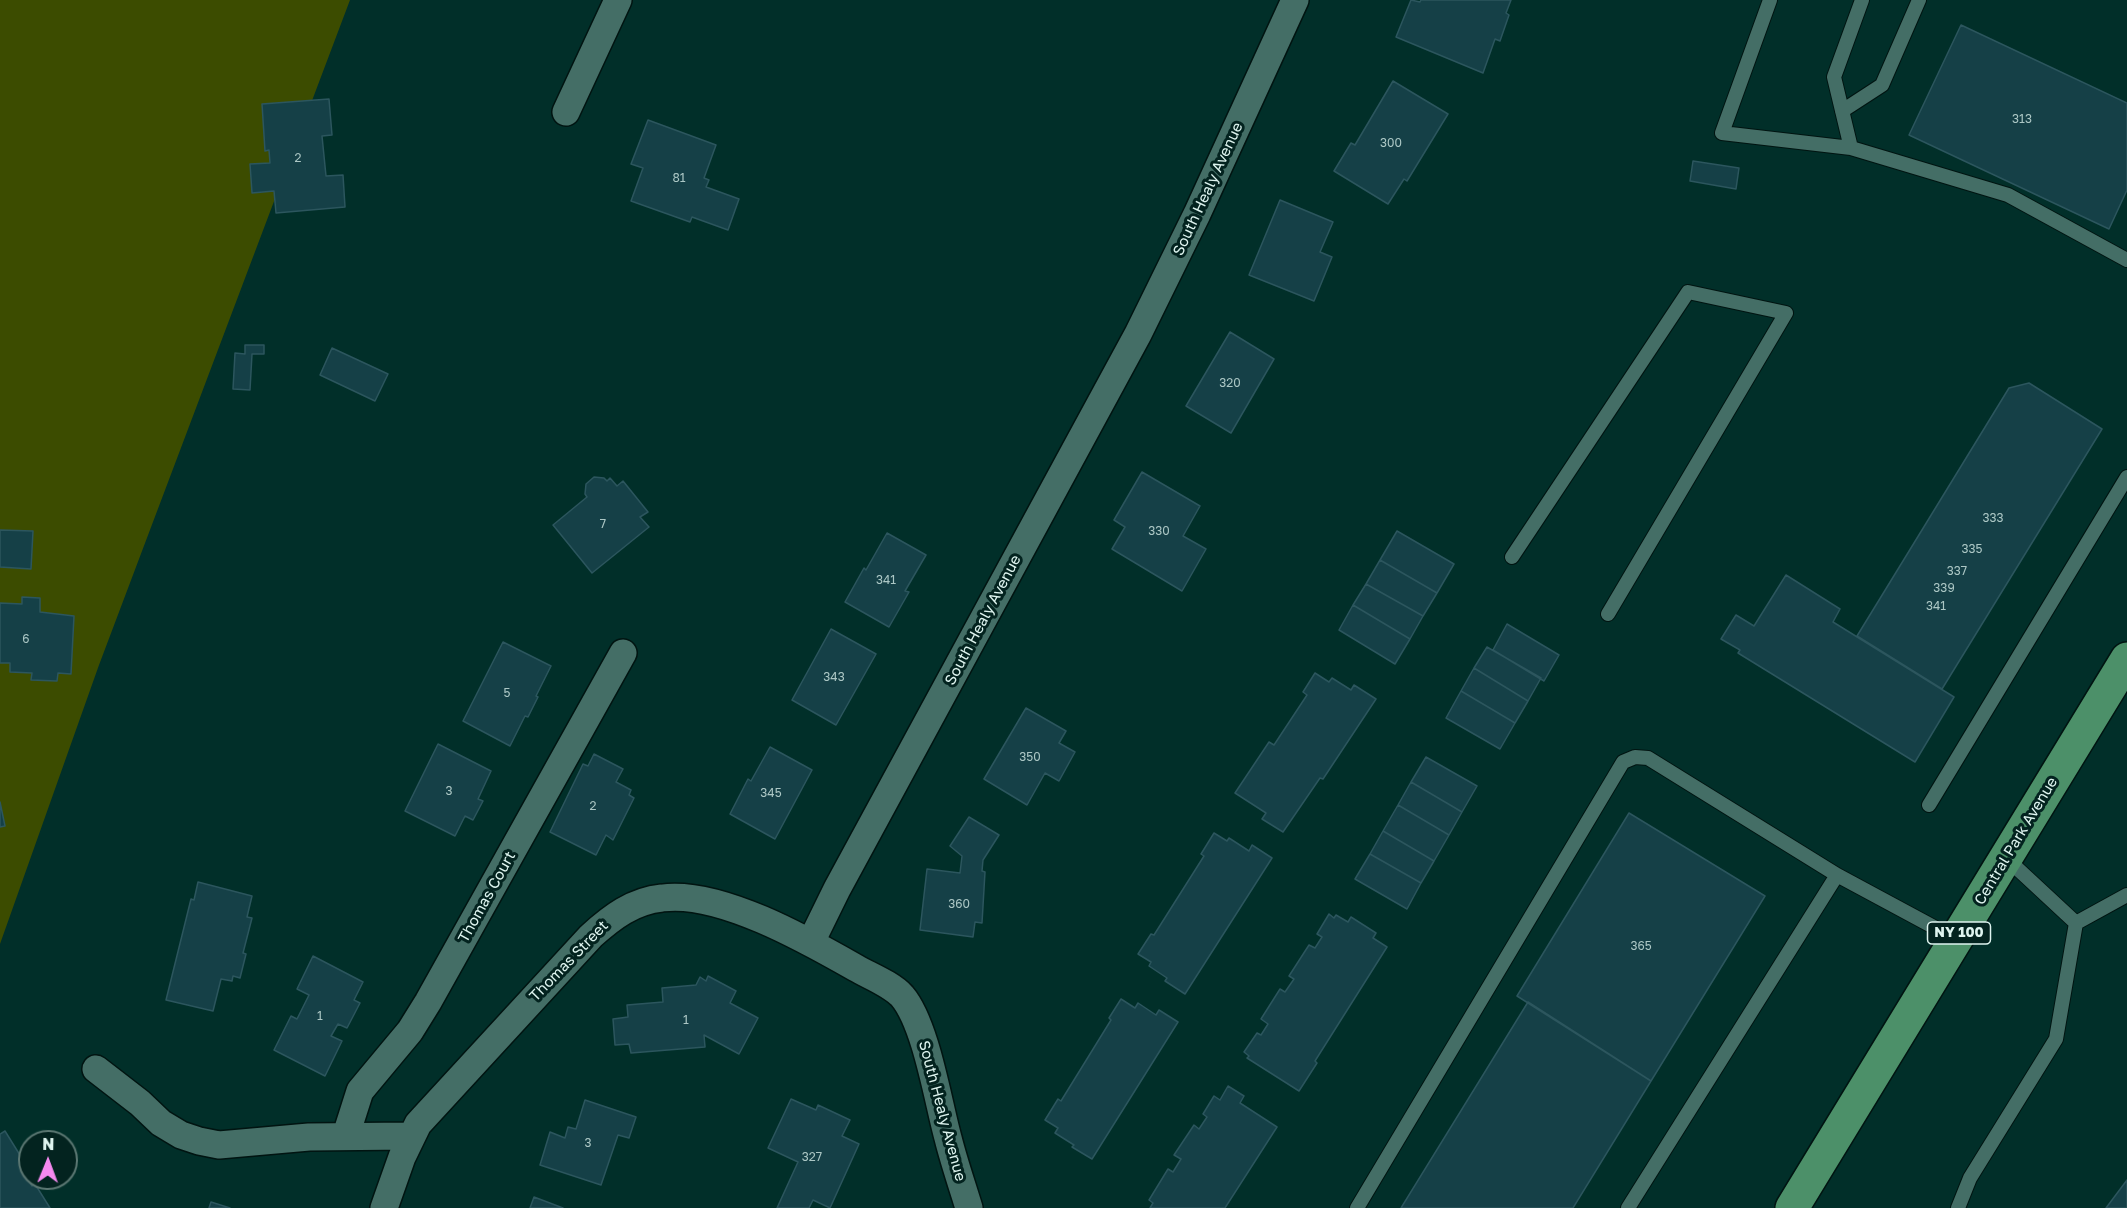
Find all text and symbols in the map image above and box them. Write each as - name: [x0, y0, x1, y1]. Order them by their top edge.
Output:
- house number: 313: [2012, 112, 2032, 126]
- street label: South Healy Avenue: [1169, 120, 1247, 258]
- house number: 300: [1380, 136, 1402, 150]
- house number: 2: [295, 151, 301, 165]
- house number: 81: [672, 171, 686, 185]
- house number: 320: [1219, 376, 1241, 390]
- house number: 333: [1982, 511, 2004, 525]
- house number: 7: [600, 517, 606, 531]
- house number: 330: [1148, 524, 1170, 538]
- house number: 335: [1962, 542, 1982, 556]
- street label: South Healy Avenue: [941, 552, 1025, 688]
- house number: 337: [1947, 564, 1967, 578]
- house number: 341: [876, 573, 896, 587]
- house number: 339: [1933, 581, 1955, 595]
- house number: 341: [1926, 599, 1946, 613]
- house number: 6: [22, 632, 30, 646]
- house number: 343: [823, 670, 845, 684]
- house number: 5: [504, 686, 510, 700]
- house number: 350: [1019, 750, 1041, 764]
- street label: Central Park Avenue: [1971, 774, 2061, 908]
- house number: 3: [445, 784, 453, 798]
- house number: 345: [760, 786, 782, 800]
- house number: 2: [590, 799, 596, 813]
- street label: Thomas Court: [455, 848, 519, 946]
- house number: 360: [948, 897, 970, 911]
- street label: Thomas Street: [526, 917, 612, 1005]
- road number: NY 100: [1928, 922, 1990, 944]
- house number: 365: [1630, 939, 1652, 953]
- house number: 1: [317, 1009, 323, 1023]
- house number: 1: [683, 1013, 689, 1027]
- street label: South Healy Avenue: [915, 1039, 969, 1183]
- north arrow: [18, 1130, 78, 1190]
- text: N: [42, 1134, 55, 1154]
- house number: 3: [584, 1136, 592, 1150]
- house number: 327: [802, 1150, 822, 1164]

